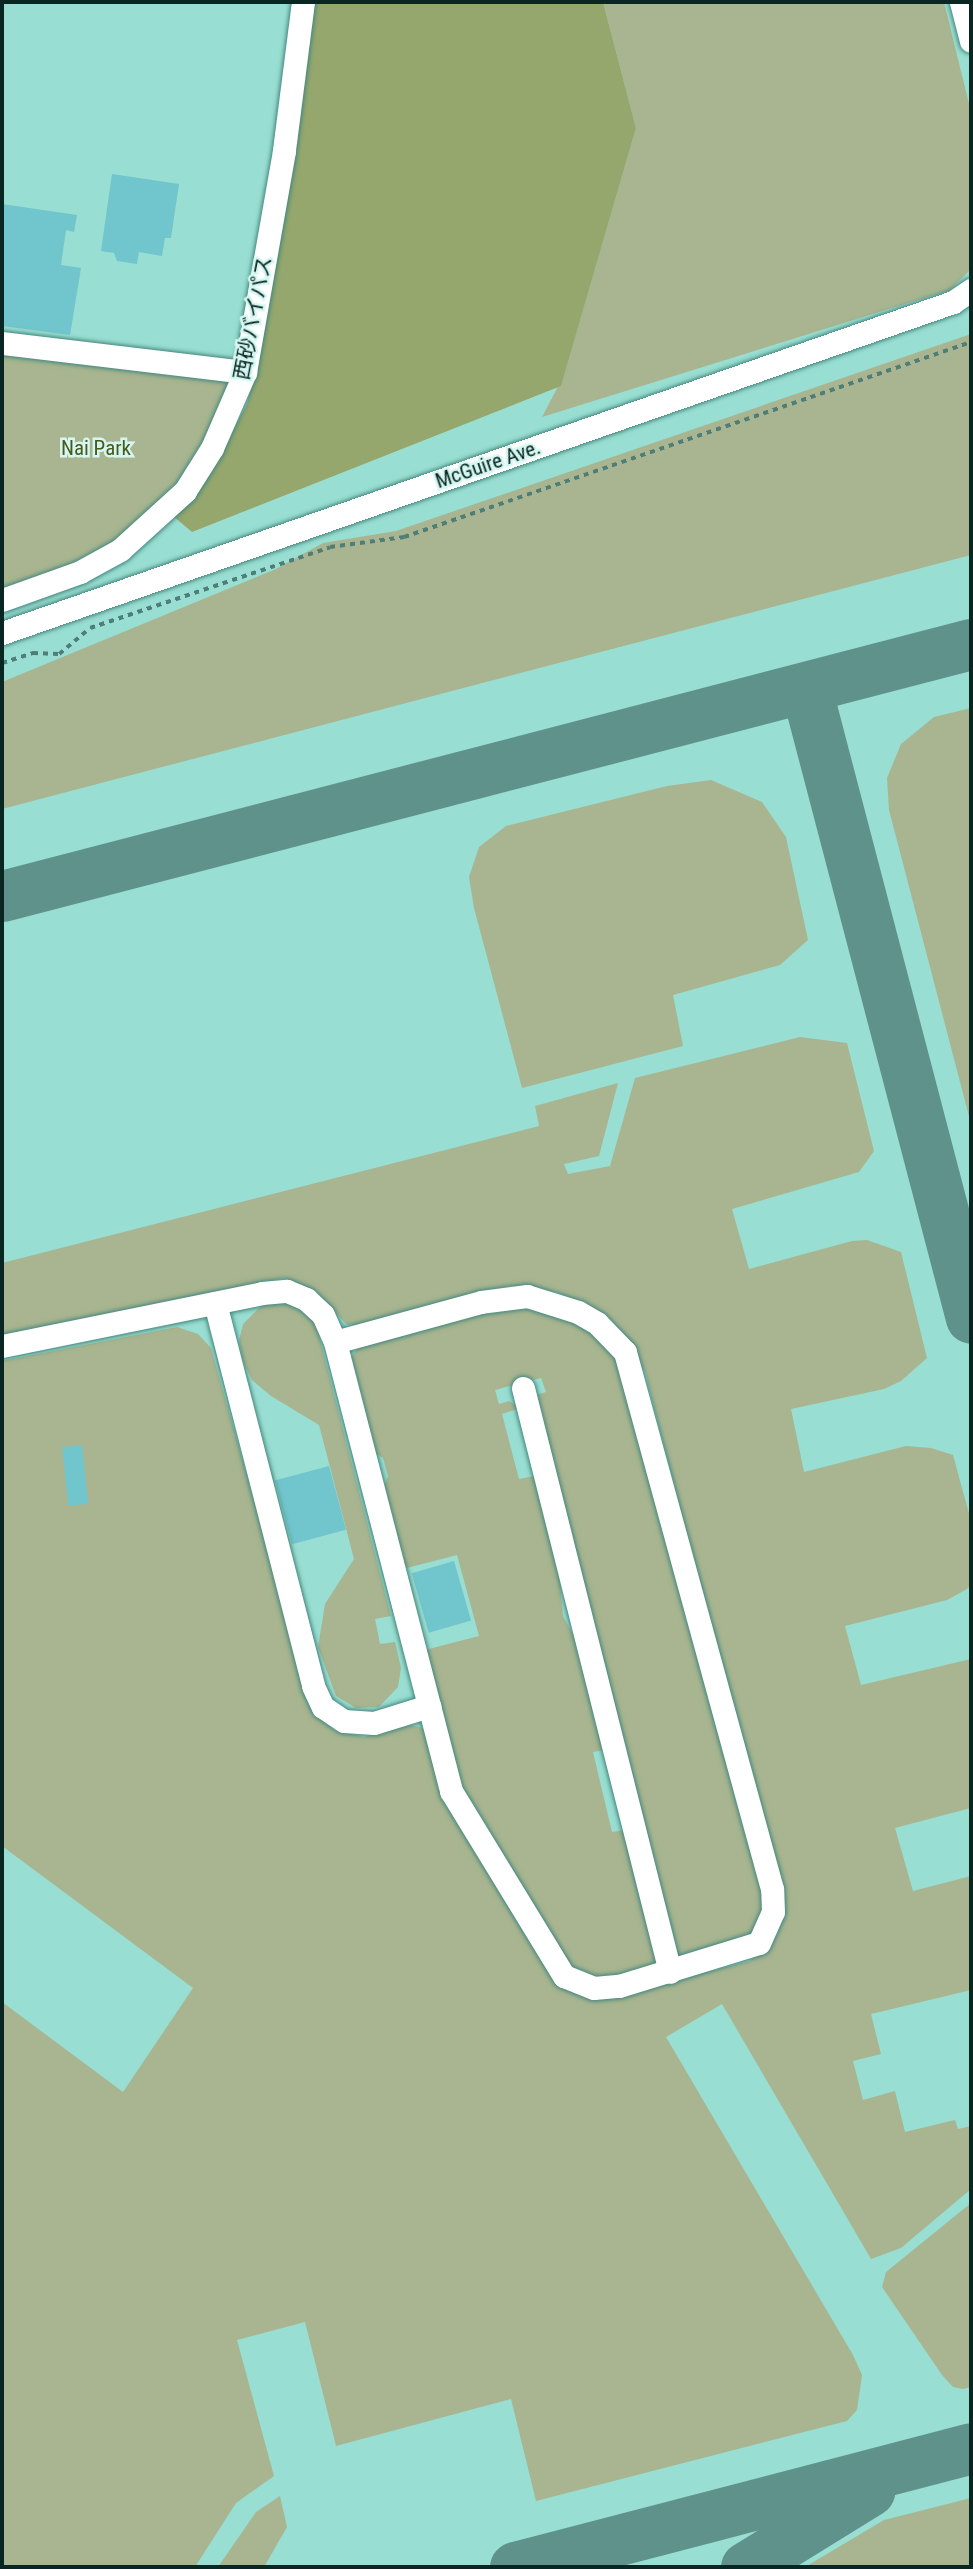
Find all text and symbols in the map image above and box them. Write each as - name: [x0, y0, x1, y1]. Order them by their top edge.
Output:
- street label: 西砂バイパス: [229, 254, 277, 382]
- street label: McGuire Ave.: [432, 434, 544, 494]
- park label: Nai Park: [61, 435, 131, 461]

